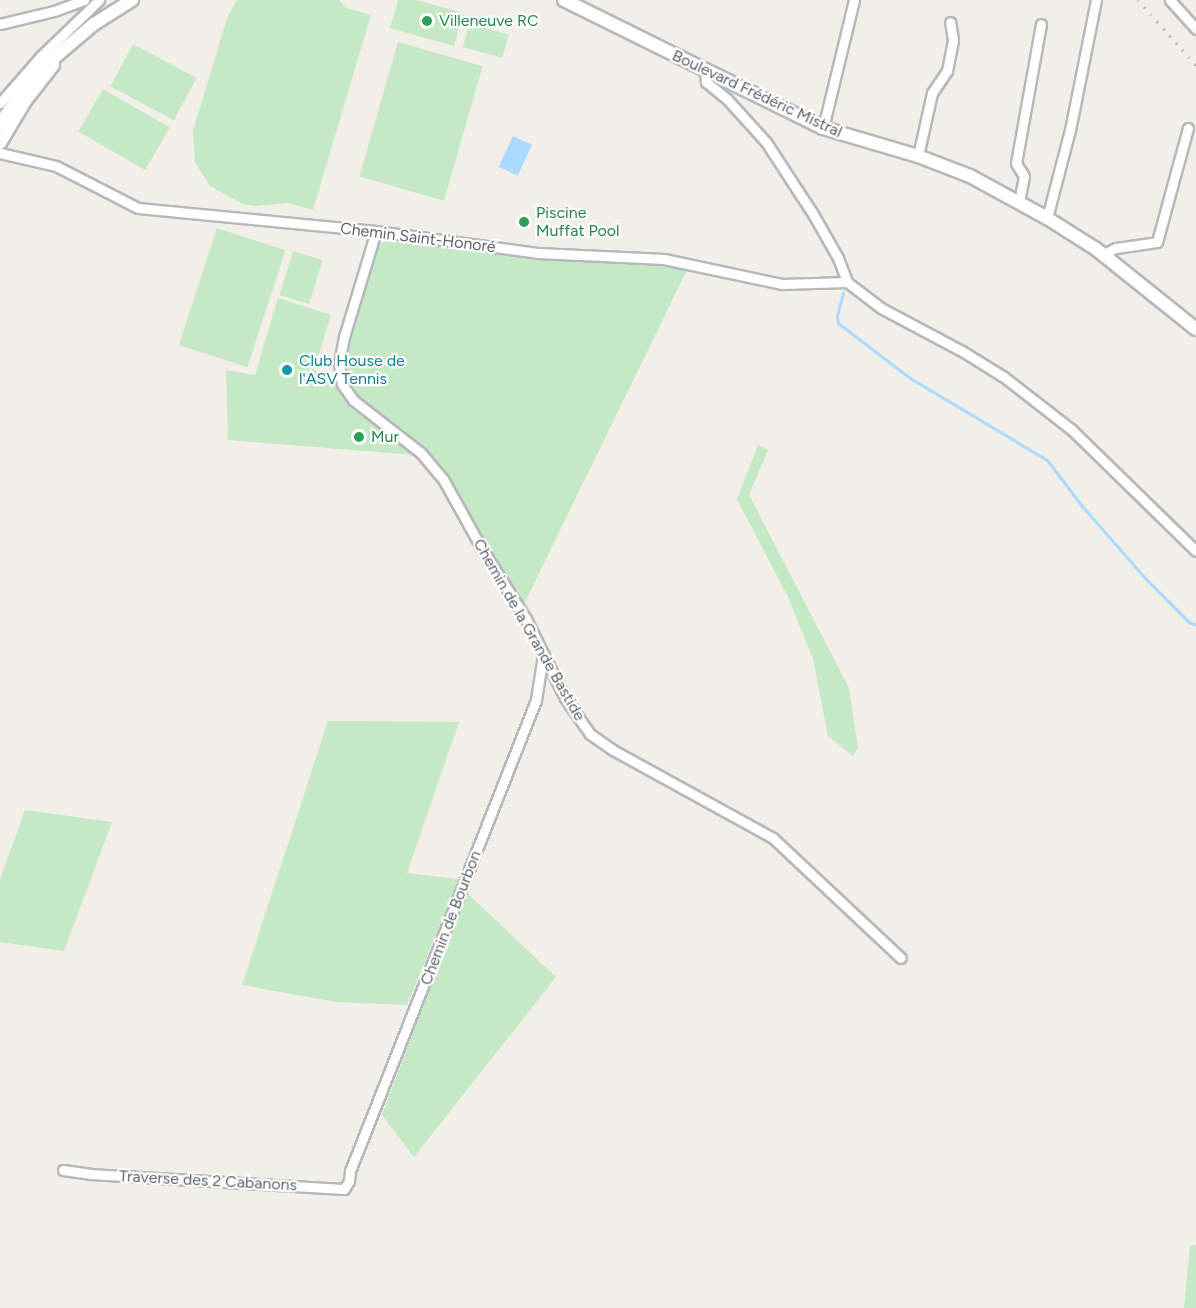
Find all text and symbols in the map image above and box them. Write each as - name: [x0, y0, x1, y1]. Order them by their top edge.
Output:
- place label: Villeneuve RC: [439, 11, 539, 31]
- marker: Villeneuve RC: [420, 14, 434, 28]
- street label: Boulevard Frédéric Mistral: [669, 46, 845, 142]
- place label: Piscine Muffat Pool: [536, 203, 620, 241]
- marker: Piscine Muffat Pool: [517, 215, 531, 229]
- street label: Chemin Saint-Honoré: [339, 219, 497, 257]
- place label: Club House de l'ASV Tennis: [299, 351, 405, 389]
- marker: Club House de l'ASV Tennis: [280, 363, 294, 377]
- place label: Mur: [371, 427, 399, 447]
- marker: Mur: [352, 430, 366, 444]
- street label: Chemin de la Grande Bastide: [469, 536, 589, 724]
- street label: Chemin de Bourbon: [417, 848, 485, 988]
- street label: Traverse des 2 Cabanons: [119, 1167, 297, 1195]

